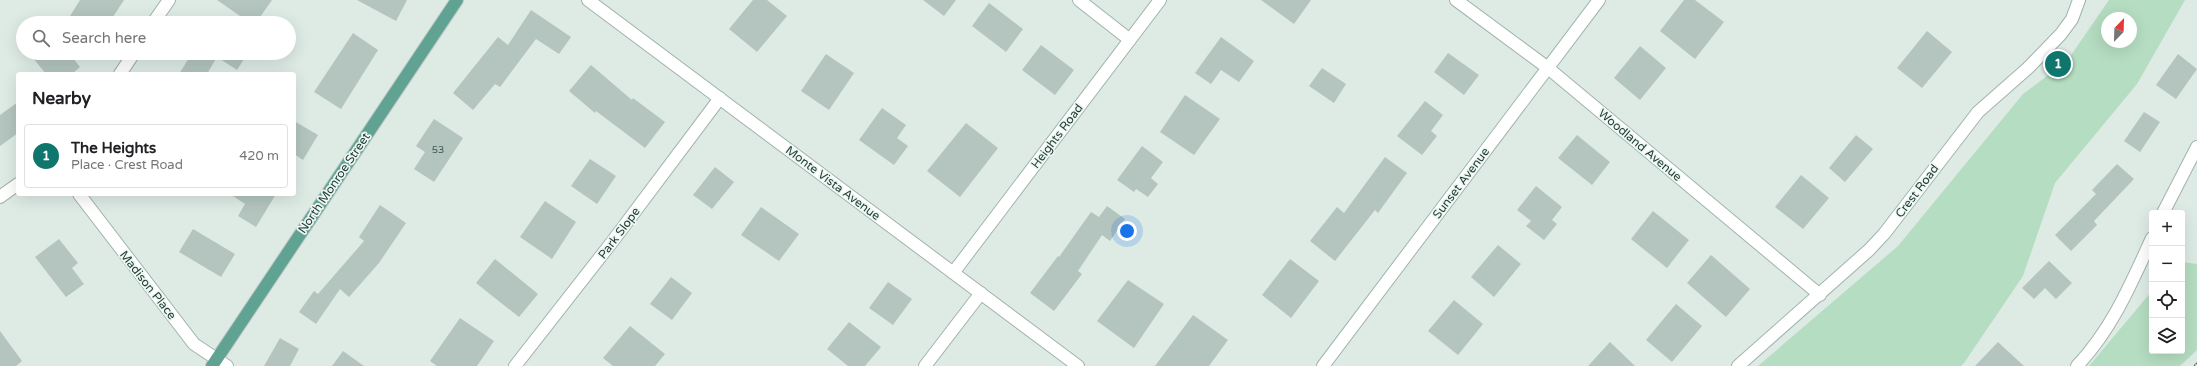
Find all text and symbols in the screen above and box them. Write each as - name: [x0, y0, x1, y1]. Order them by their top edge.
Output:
- north arrow: [2101, 12, 2137, 48]
- search box: [16, 16, 296, 60]
- icon: search: [30, 27, 52, 49]
- text: Search here: [62, 29, 146, 47]
- pin: 1: [2045, 49, 2071, 79]
- text: Nearby: [32, 88, 91, 109]
- street label: Heights Road: [1028, 101, 1086, 171]
- street label: Woodland Avenue: [1595, 106, 1685, 184]
- street label: North Monroe Street: [295, 130, 373, 236]
- text: The Heights: [71, 139, 156, 157]
- street label: Monte Vista Avenue: [783, 143, 883, 223]
- house number: 53: [432, 144, 444, 156]
- street label: Sunset Avenue: [1430, 145, 1492, 221]
- text: 1: [42, 148, 50, 164]
- text: 420 m: [239, 148, 279, 164]
- text: Place · Crest Road: [71, 157, 183, 173]
- street label: Crest Road: [1892, 162, 1942, 220]
- street label: Park Slope: [595, 204, 643, 261]
- map controls: [2149, 210, 2185, 354]
- button: +: [2149, 210, 2185, 246]
- your location: [1117, 221, 1137, 241]
- button: −: [2149, 246, 2185, 282]
- street label: Madison Place: [117, 248, 179, 322]
- button: locate: [2149, 282, 2185, 318]
- button: layers: [2149, 318, 2185, 354]

